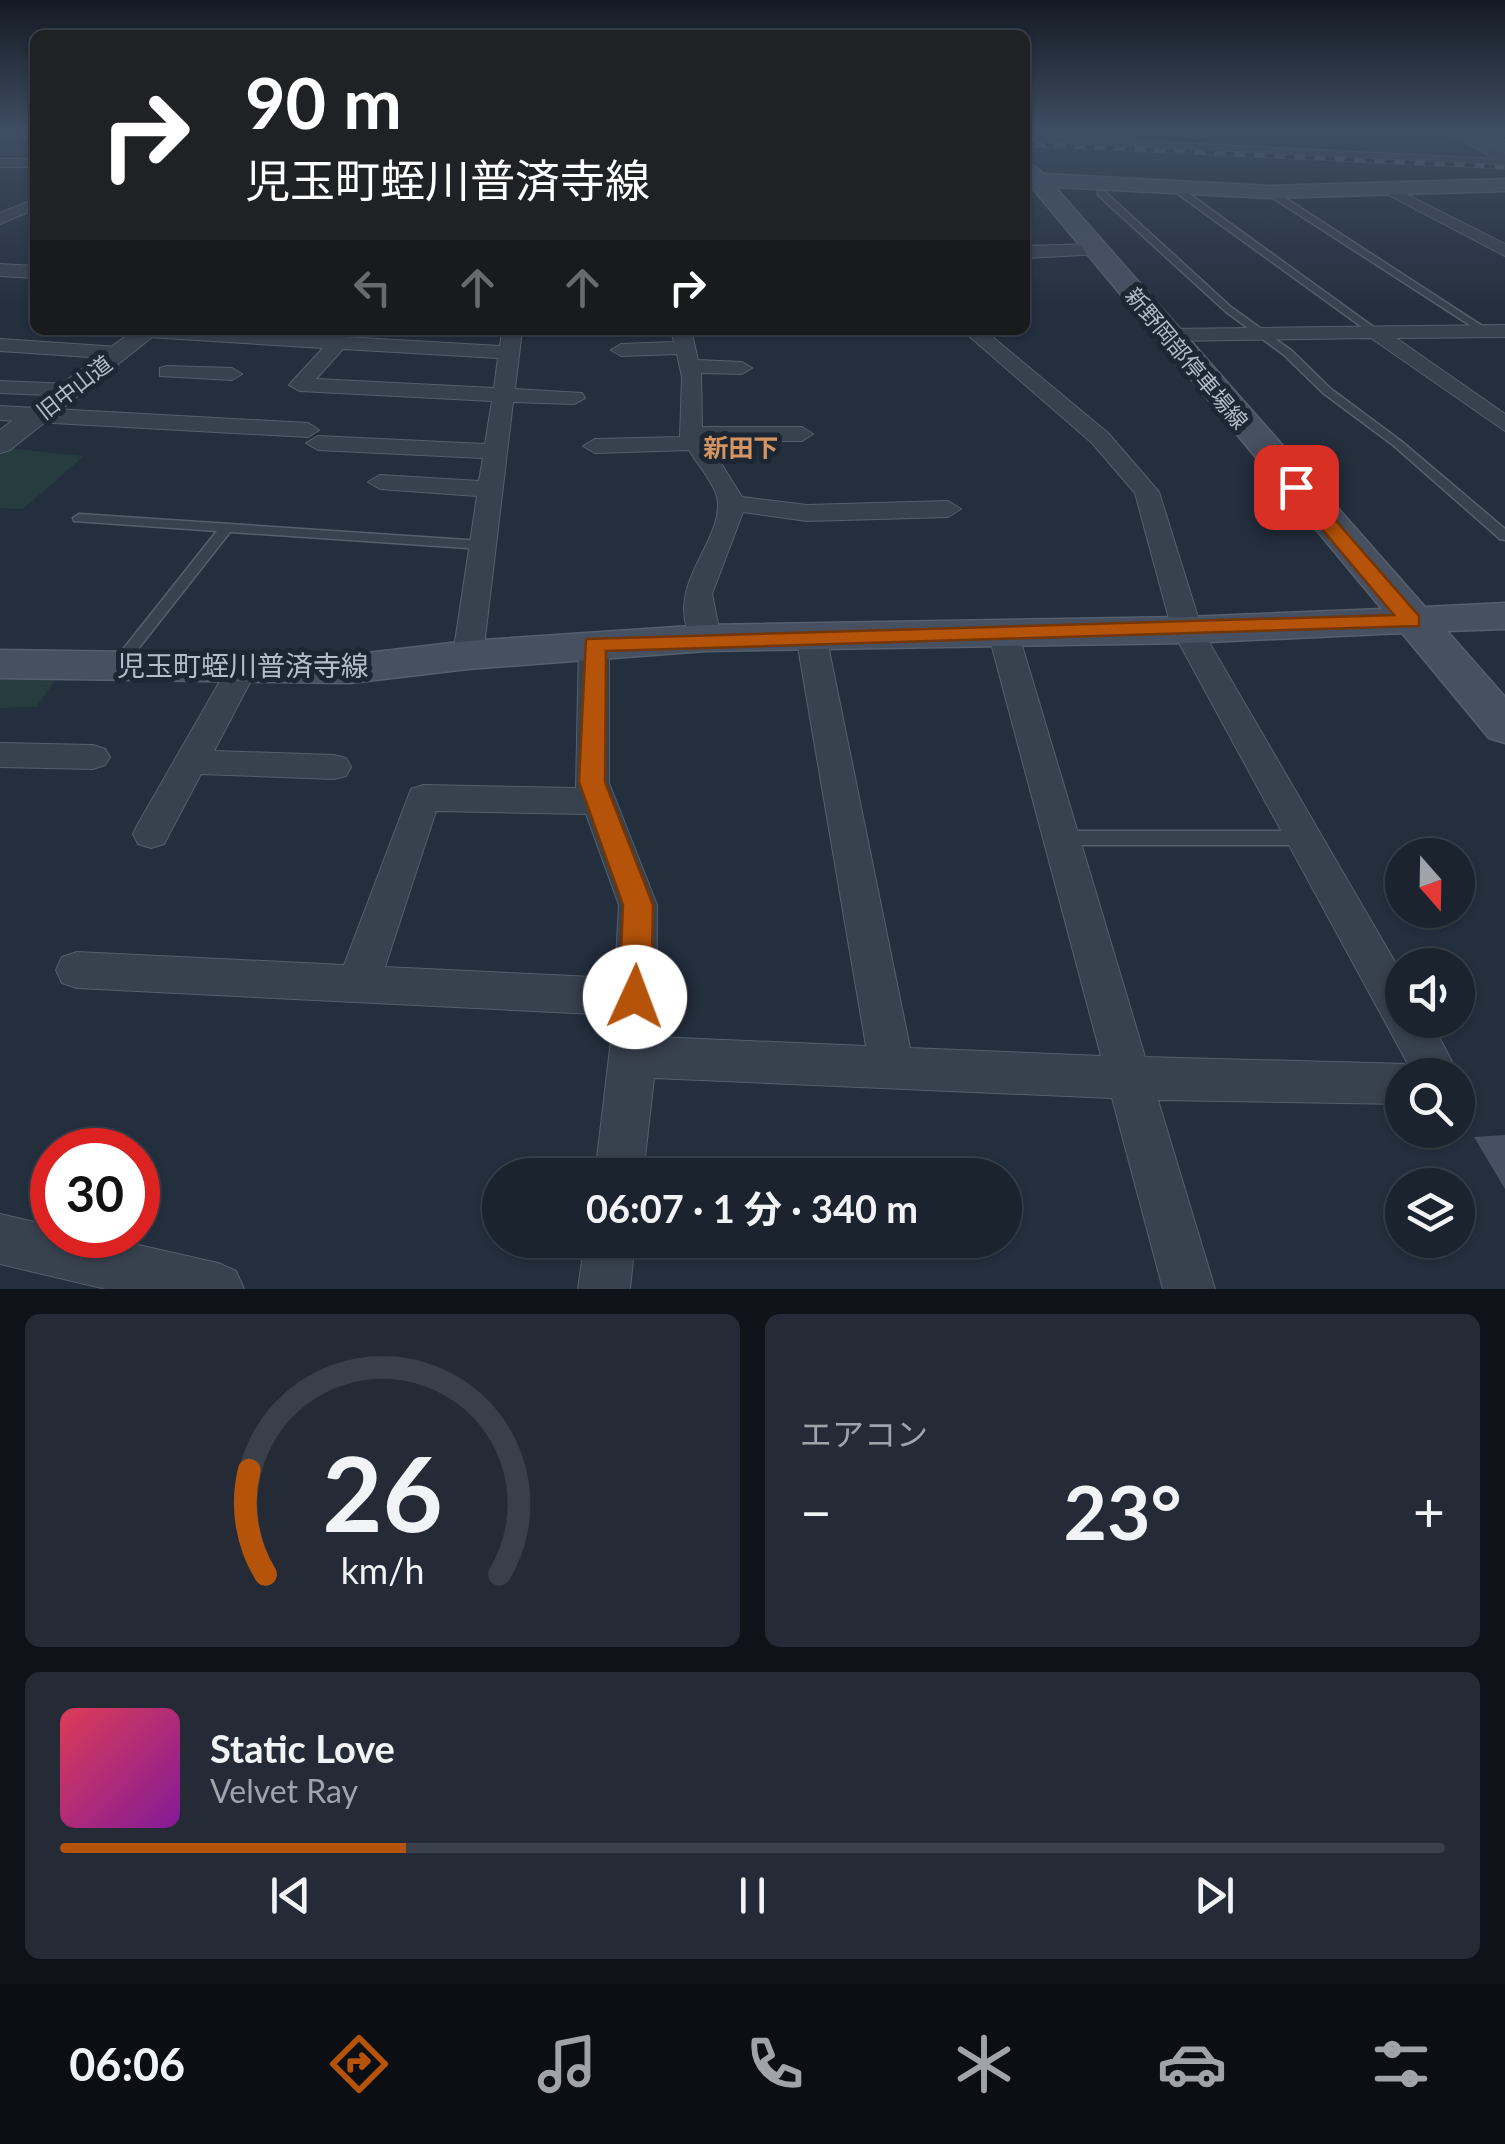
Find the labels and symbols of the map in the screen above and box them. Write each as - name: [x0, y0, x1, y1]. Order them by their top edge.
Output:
- street label: 新野岡部停車場線: [1120, 282, 1254, 434]
- street label: 旧中山道: [31, 349, 117, 425]
- district label: 新田下: [703, 432, 779, 462]
- pin: [1254, 445, 1339, 530]
- street label: 児玉町蛭川普済寺線: [117, 648, 369, 682]
- north arrow: [1385, 838, 1475, 928]
- position arrow: [583, 945, 687, 1049]
- speed limit sign: 30: [30, 1128, 160, 1258]

